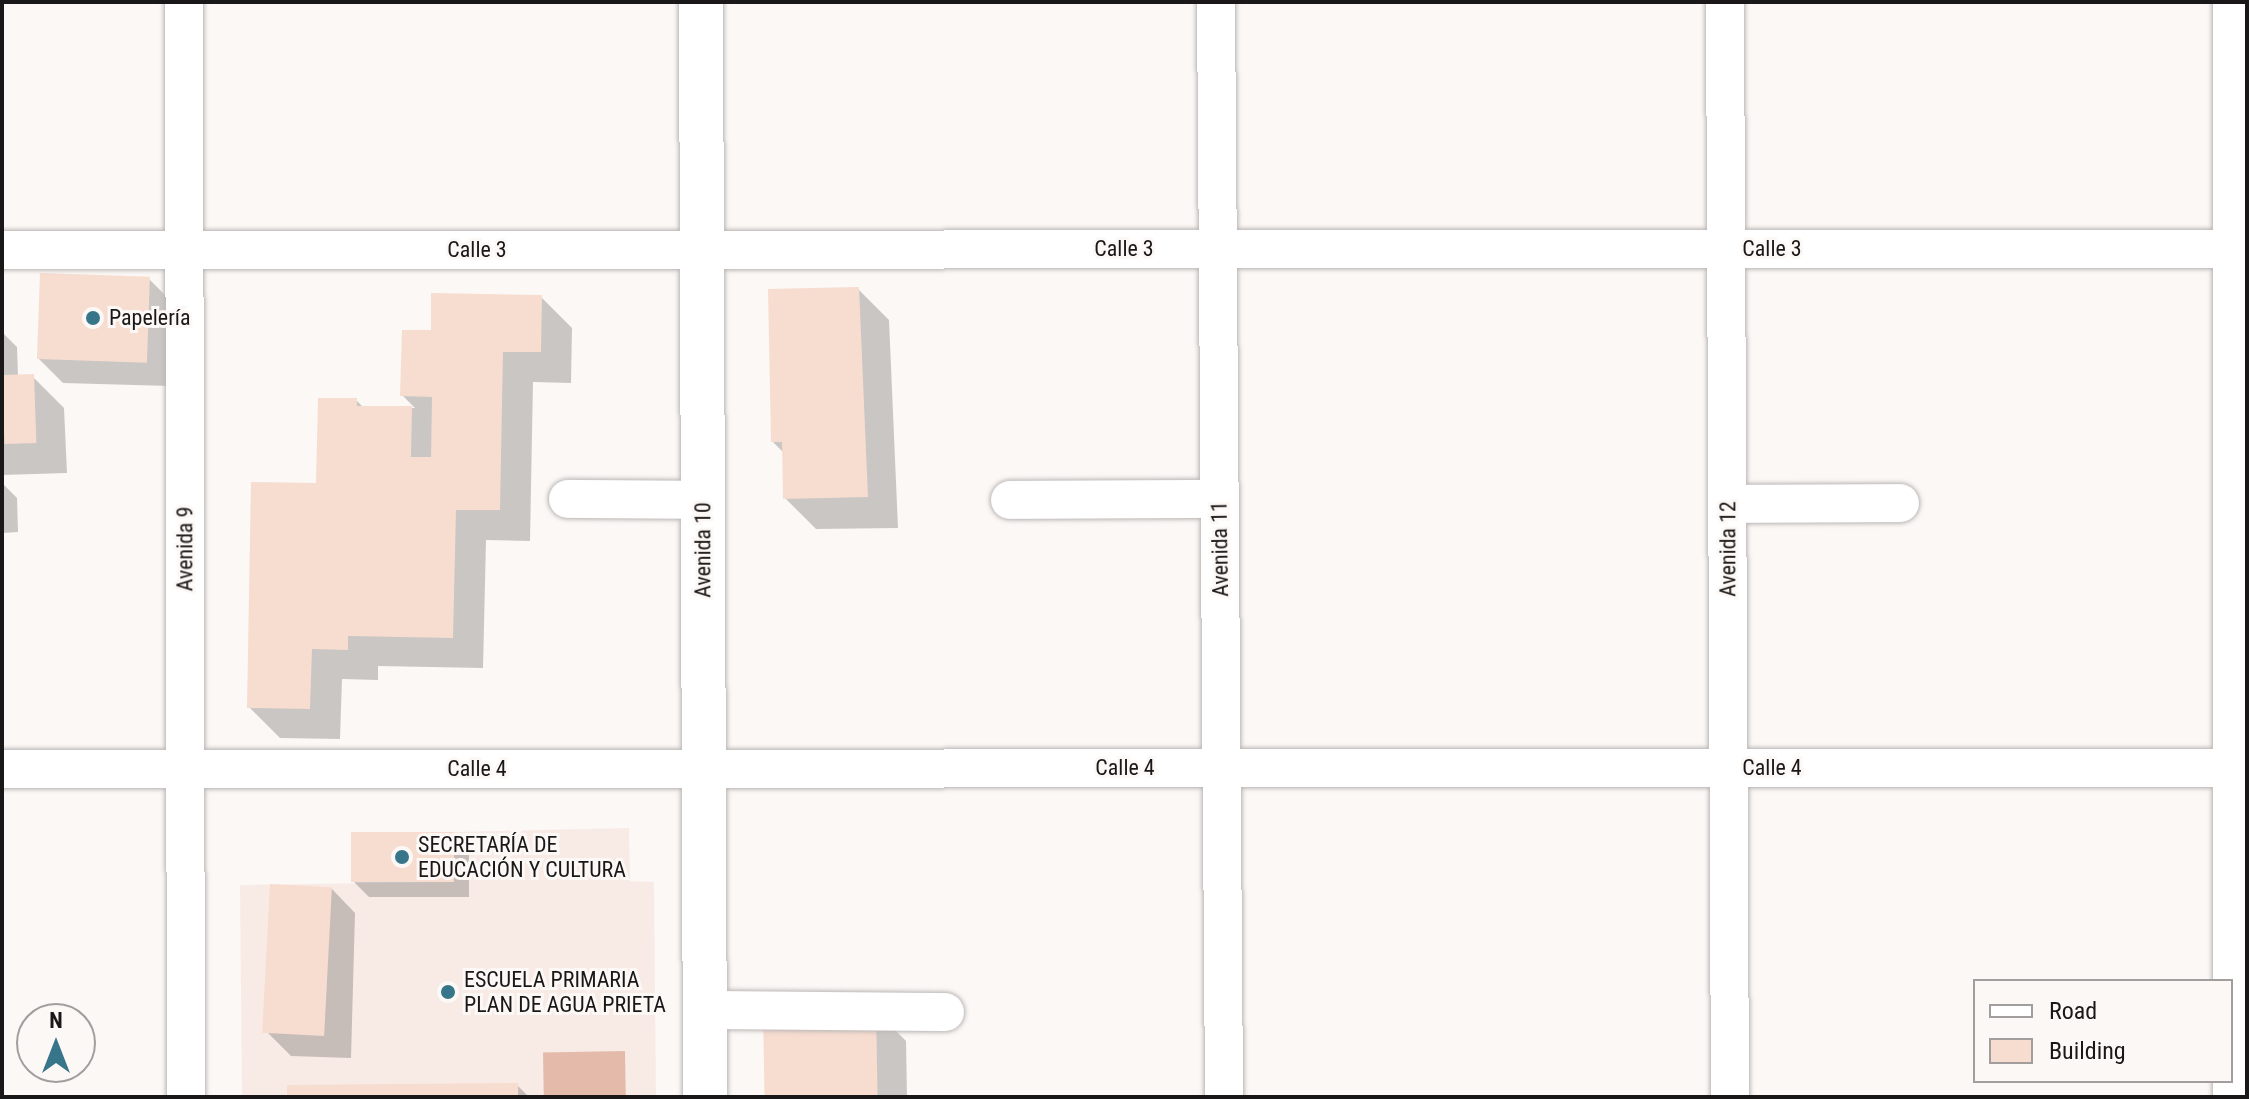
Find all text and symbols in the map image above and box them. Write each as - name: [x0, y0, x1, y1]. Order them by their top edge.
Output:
- street label: Calle 3: [1094, 236, 1154, 262]
- street label: Calle 3: [1742, 236, 1802, 262]
- street label: Calle 3: [447, 237, 507, 263]
- place label: Papelería: [109, 305, 191, 331]
- marker: Papelería: [84, 309, 102, 327]
- street label: Avenida 11: [1206, 501, 1234, 597]
- street label: Avenida 12: [1715, 501, 1741, 597]
- street label: Avenida 10: [690, 502, 716, 598]
- street label: Avenida 9: [172, 507, 198, 591]
- street label: Calle 4: [1095, 755, 1155, 781]
- street label: Calle 4: [1742, 755, 1802, 781]
- street label: Calle 4: [447, 756, 507, 782]
- place label: SECRETARÍA DE EDUCACIÓN Y CULTURA: [418, 831, 626, 882]
- marker: SECRETARÍA DE EDUCACIÓN Y CULTURA: [393, 848, 411, 866]
- place label: ESCUELA PRIMARIA PLAN DE AGUA PRIETA: [464, 966, 666, 1018]
- legend: [1973, 979, 2233, 1083]
- marker: ESCUELA PRIMARIA PLAN DE AGUA PRIETA: [439, 983, 457, 1001]
- text: Road: [2049, 997, 2097, 1025]
- north arrow: [16, 1003, 96, 1083]
- text: N: [49, 1008, 63, 1033]
- text: Building: [2049, 1037, 2126, 1065]

